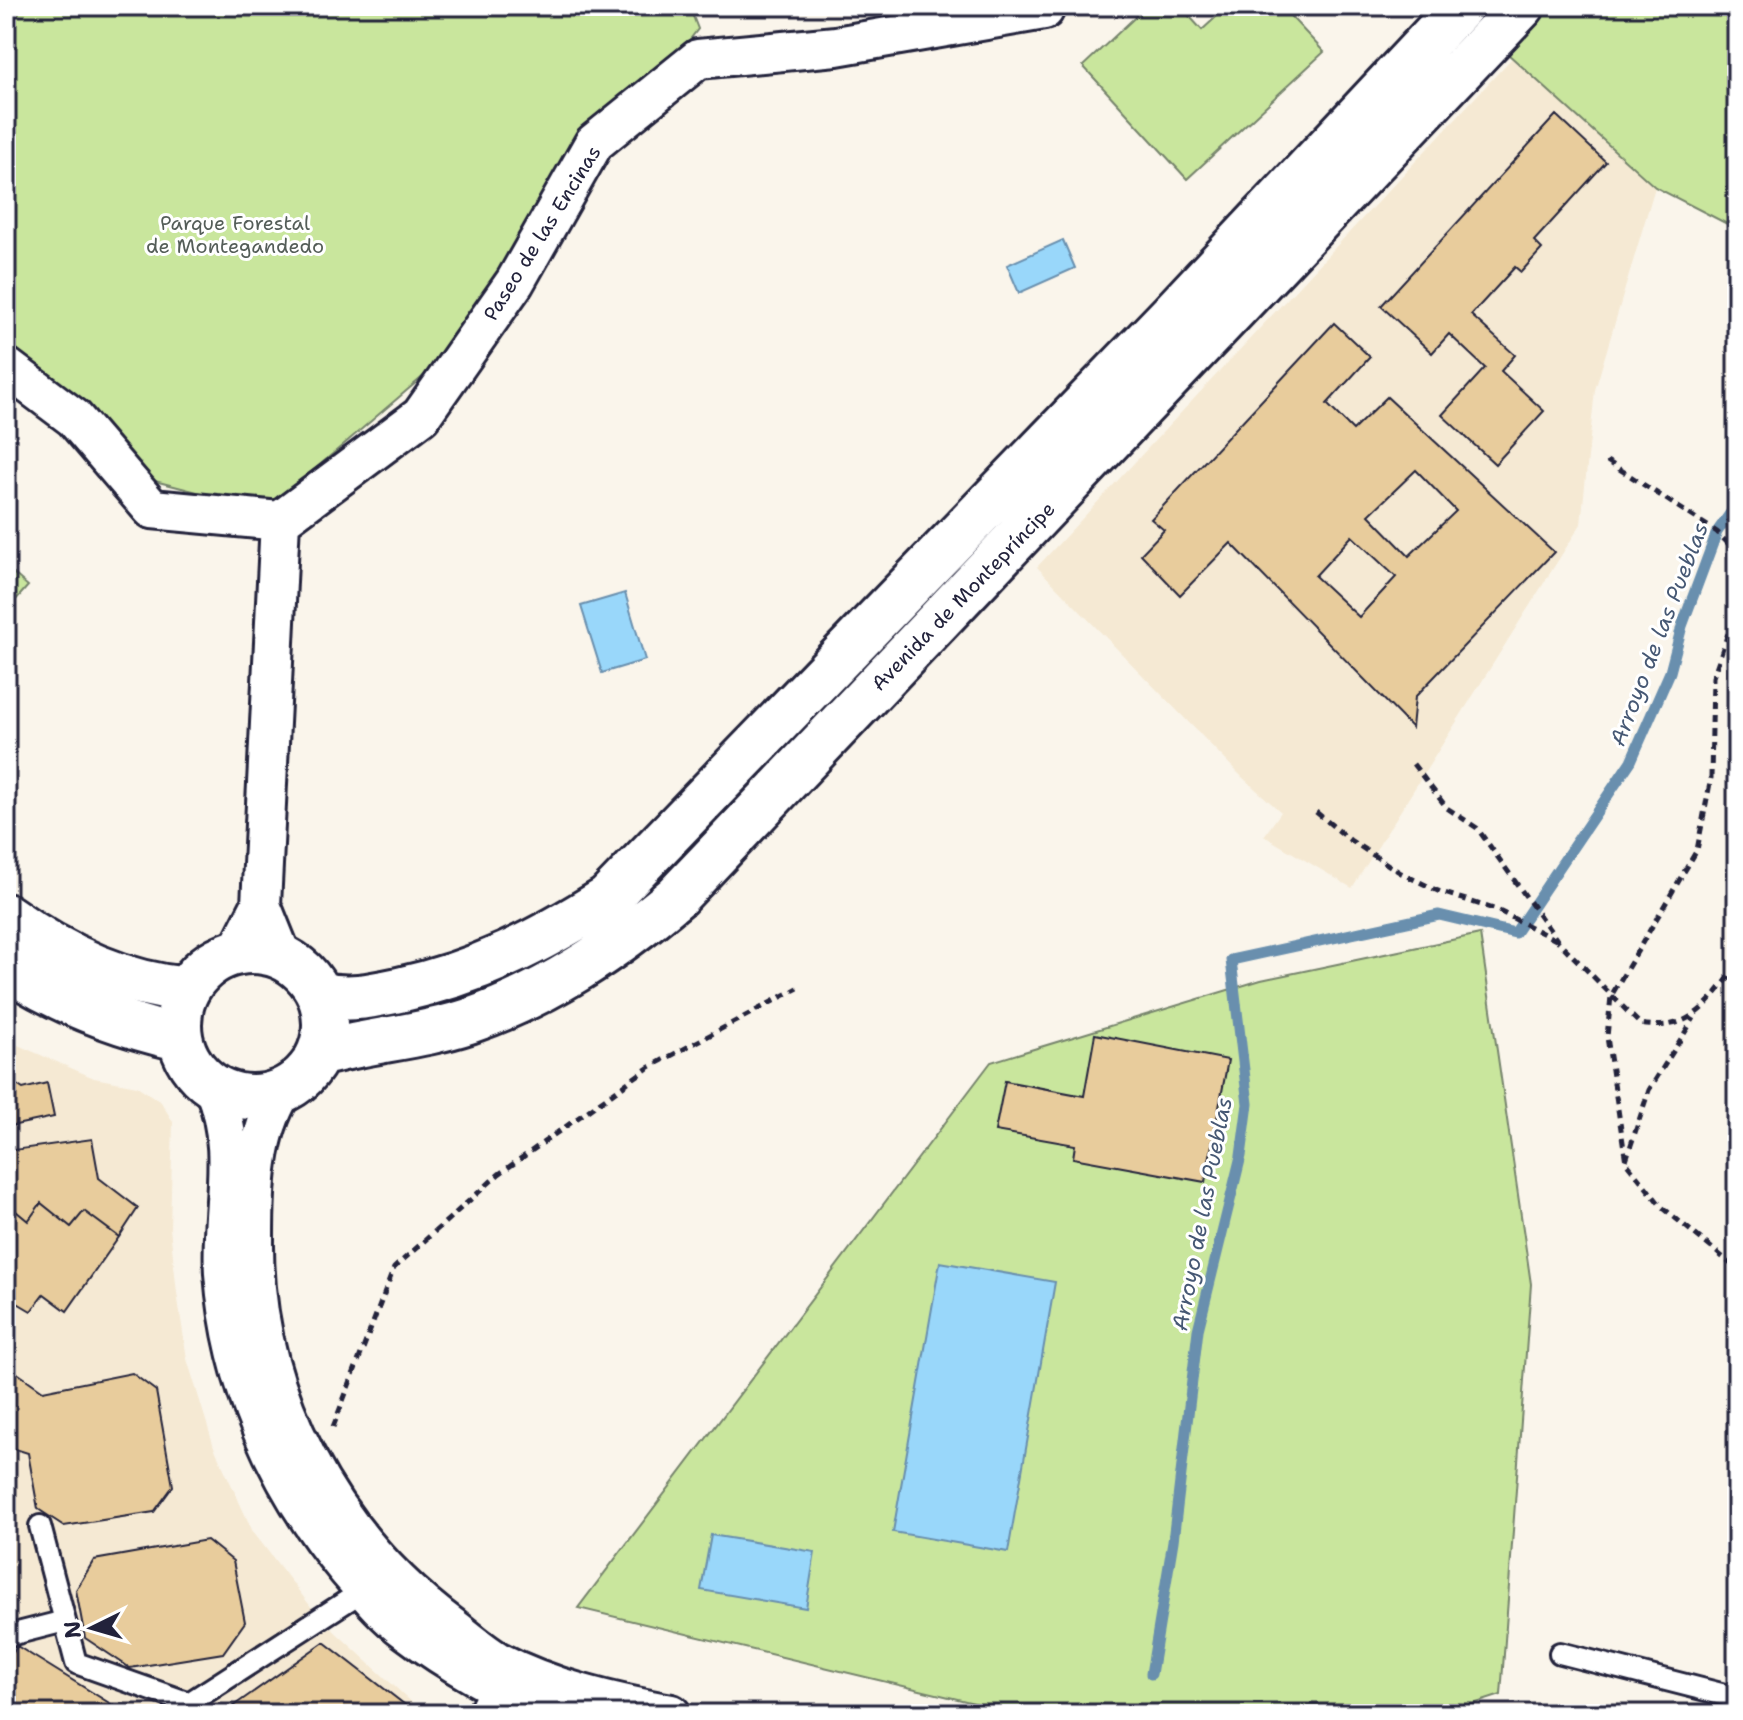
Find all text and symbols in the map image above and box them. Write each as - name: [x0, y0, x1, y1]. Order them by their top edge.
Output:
- street label: Paseo de las Encinas: [477, 140, 607, 326]
- park label: Parque Forestal de Montegandedo: [146, 210, 324, 259]
- street label: Avenida de Montepríncipe: [866, 496, 1060, 696]
- water label: Arroyo de las Pueblas: [1603, 518, 1715, 750]
- water label: Arroyo de las Pueblas: [1165, 1095, 1239, 1333]
- north arrow: [52, 1588, 132, 1668]
- text: N: [57, 1620, 88, 1640]

